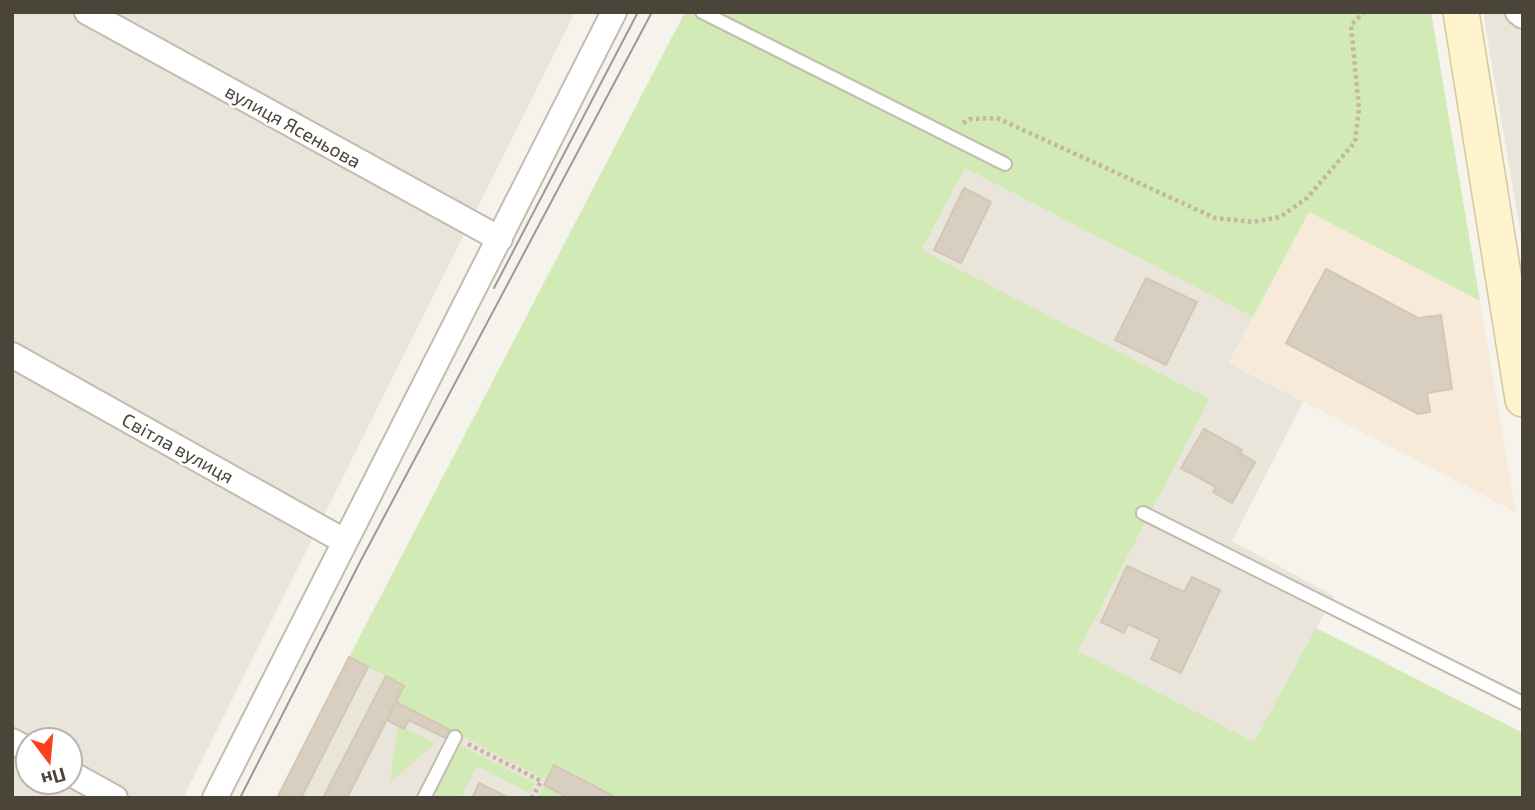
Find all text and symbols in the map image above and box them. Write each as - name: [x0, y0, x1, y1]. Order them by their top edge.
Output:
- street label: вулиця Ясеньова: [221, 79, 365, 173]
- street label: Світла вулиця: [118, 407, 238, 489]
- north arrow: [14, 726, 84, 796]
- text: Пн: [39, 763, 69, 792]

